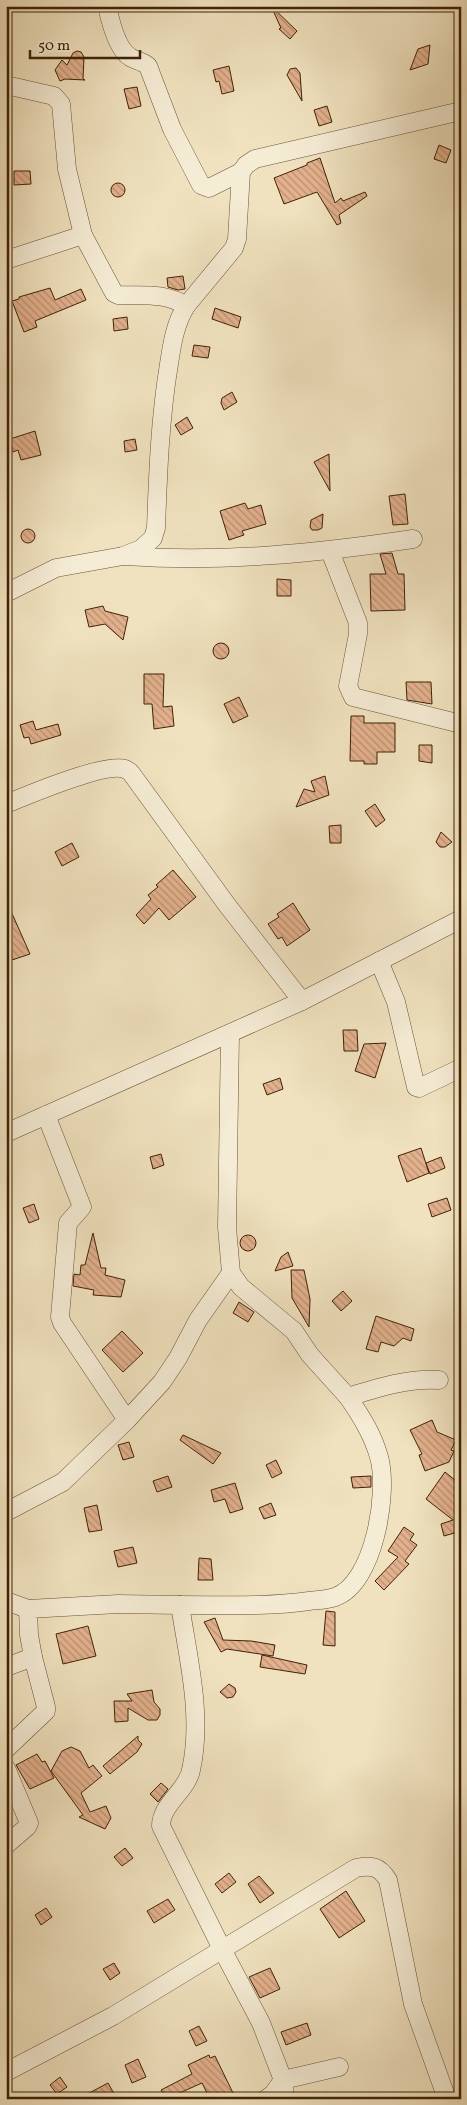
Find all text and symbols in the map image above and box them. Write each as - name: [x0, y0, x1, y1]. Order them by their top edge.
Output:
- scale bar: [30, 28, 140, 60]
- text: 50 m: [38, 36, 70, 57]

